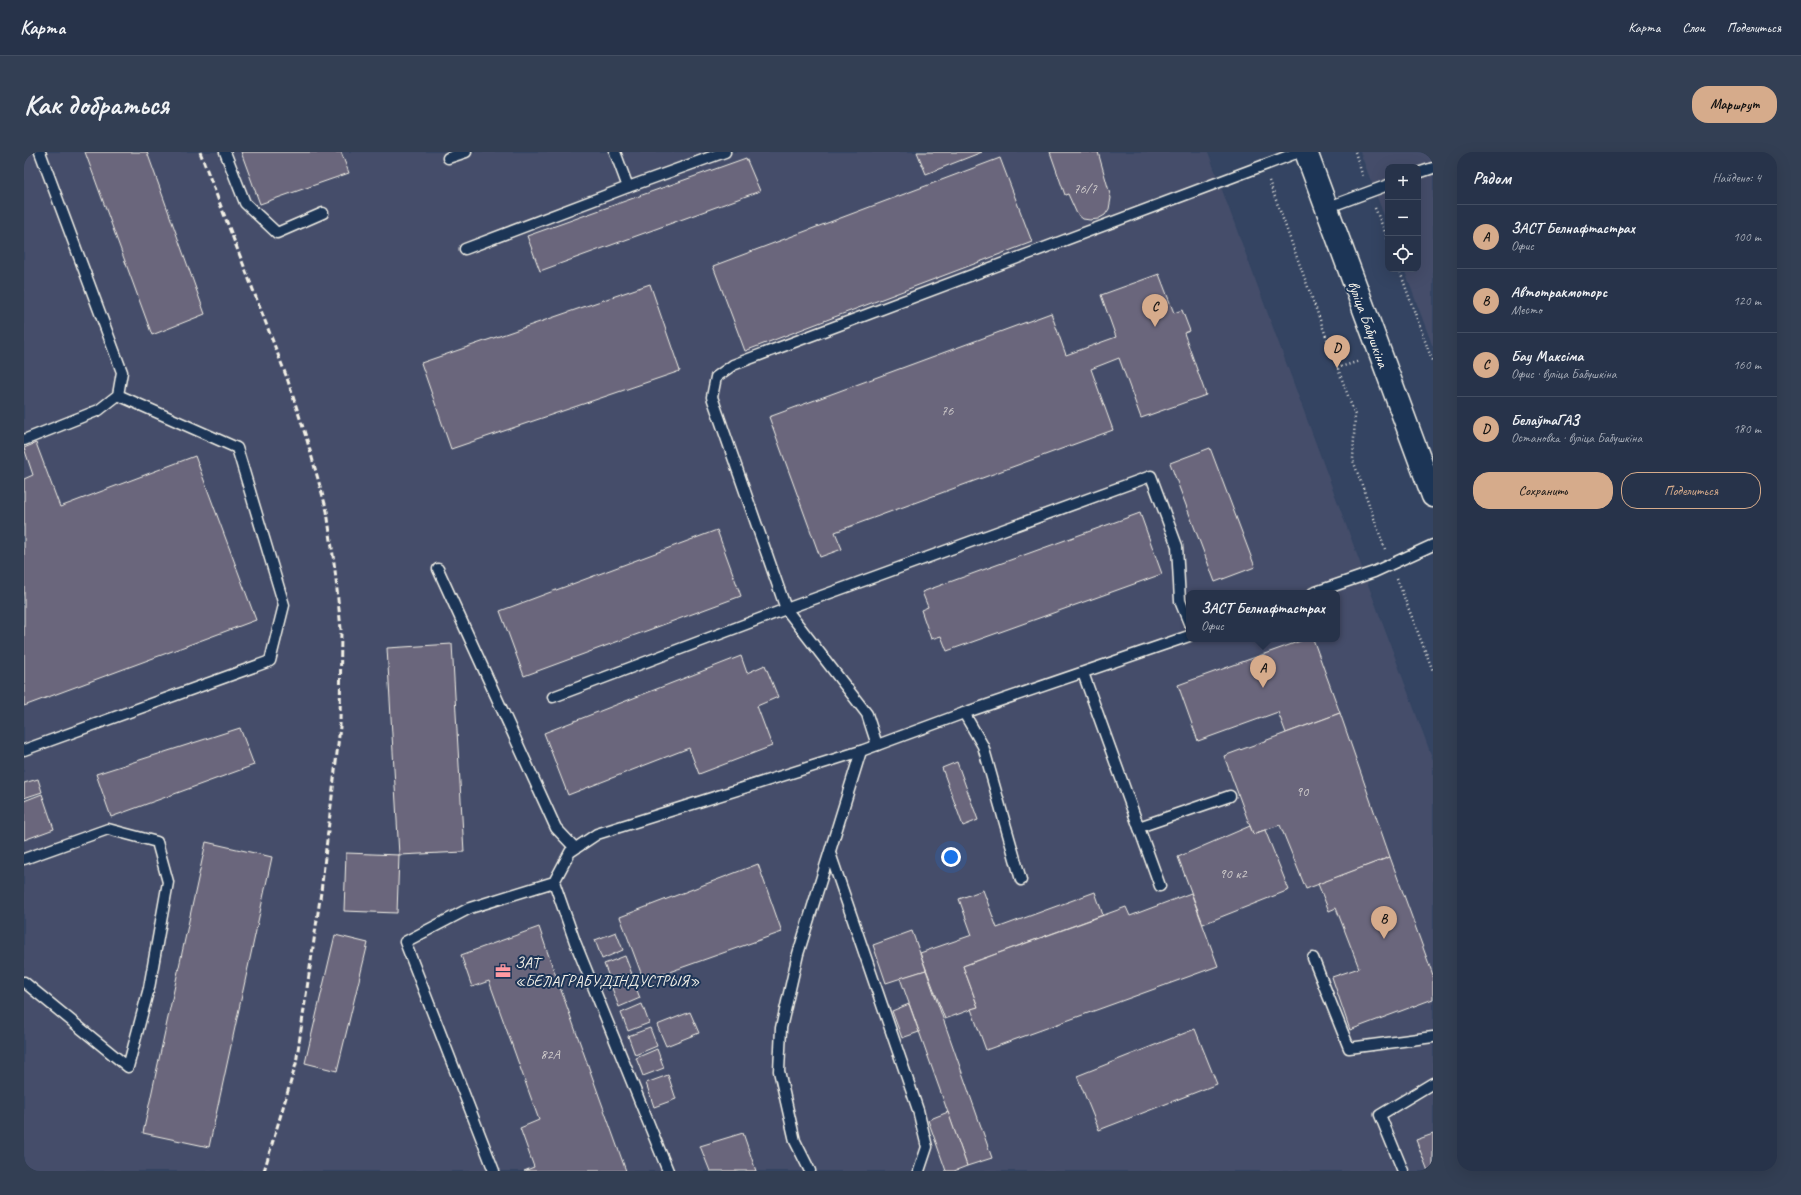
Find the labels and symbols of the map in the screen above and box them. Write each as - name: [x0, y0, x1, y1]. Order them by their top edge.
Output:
- house number: 76/7: [1073, 180, 1097, 197]
- street label: вуліца Бабушкіна: [1343, 278, 1393, 371]
- pin: C: [1142, 294, 1168, 327]
- pin: D: [1324, 335, 1350, 368]
- house number: 76: [941, 402, 954, 419]
- pin: A: [1250, 655, 1276, 688]
- house number: 90: [1296, 783, 1310, 800]
- your location: [941, 847, 961, 867]
- house number: 90 к2: [1219, 865, 1248, 882]
- pin: B: [1371, 906, 1397, 939]
- place label: ЗАТ «БЕЛАГРАБУДIНДУСТРЫЯ»: [515, 953, 700, 991]
- office icon: ЗАТ «БЕЛАГРАБУДIНДУСТРЫЯ»: [494, 962, 512, 980]
- house number: 82А: [540, 1046, 561, 1063]

